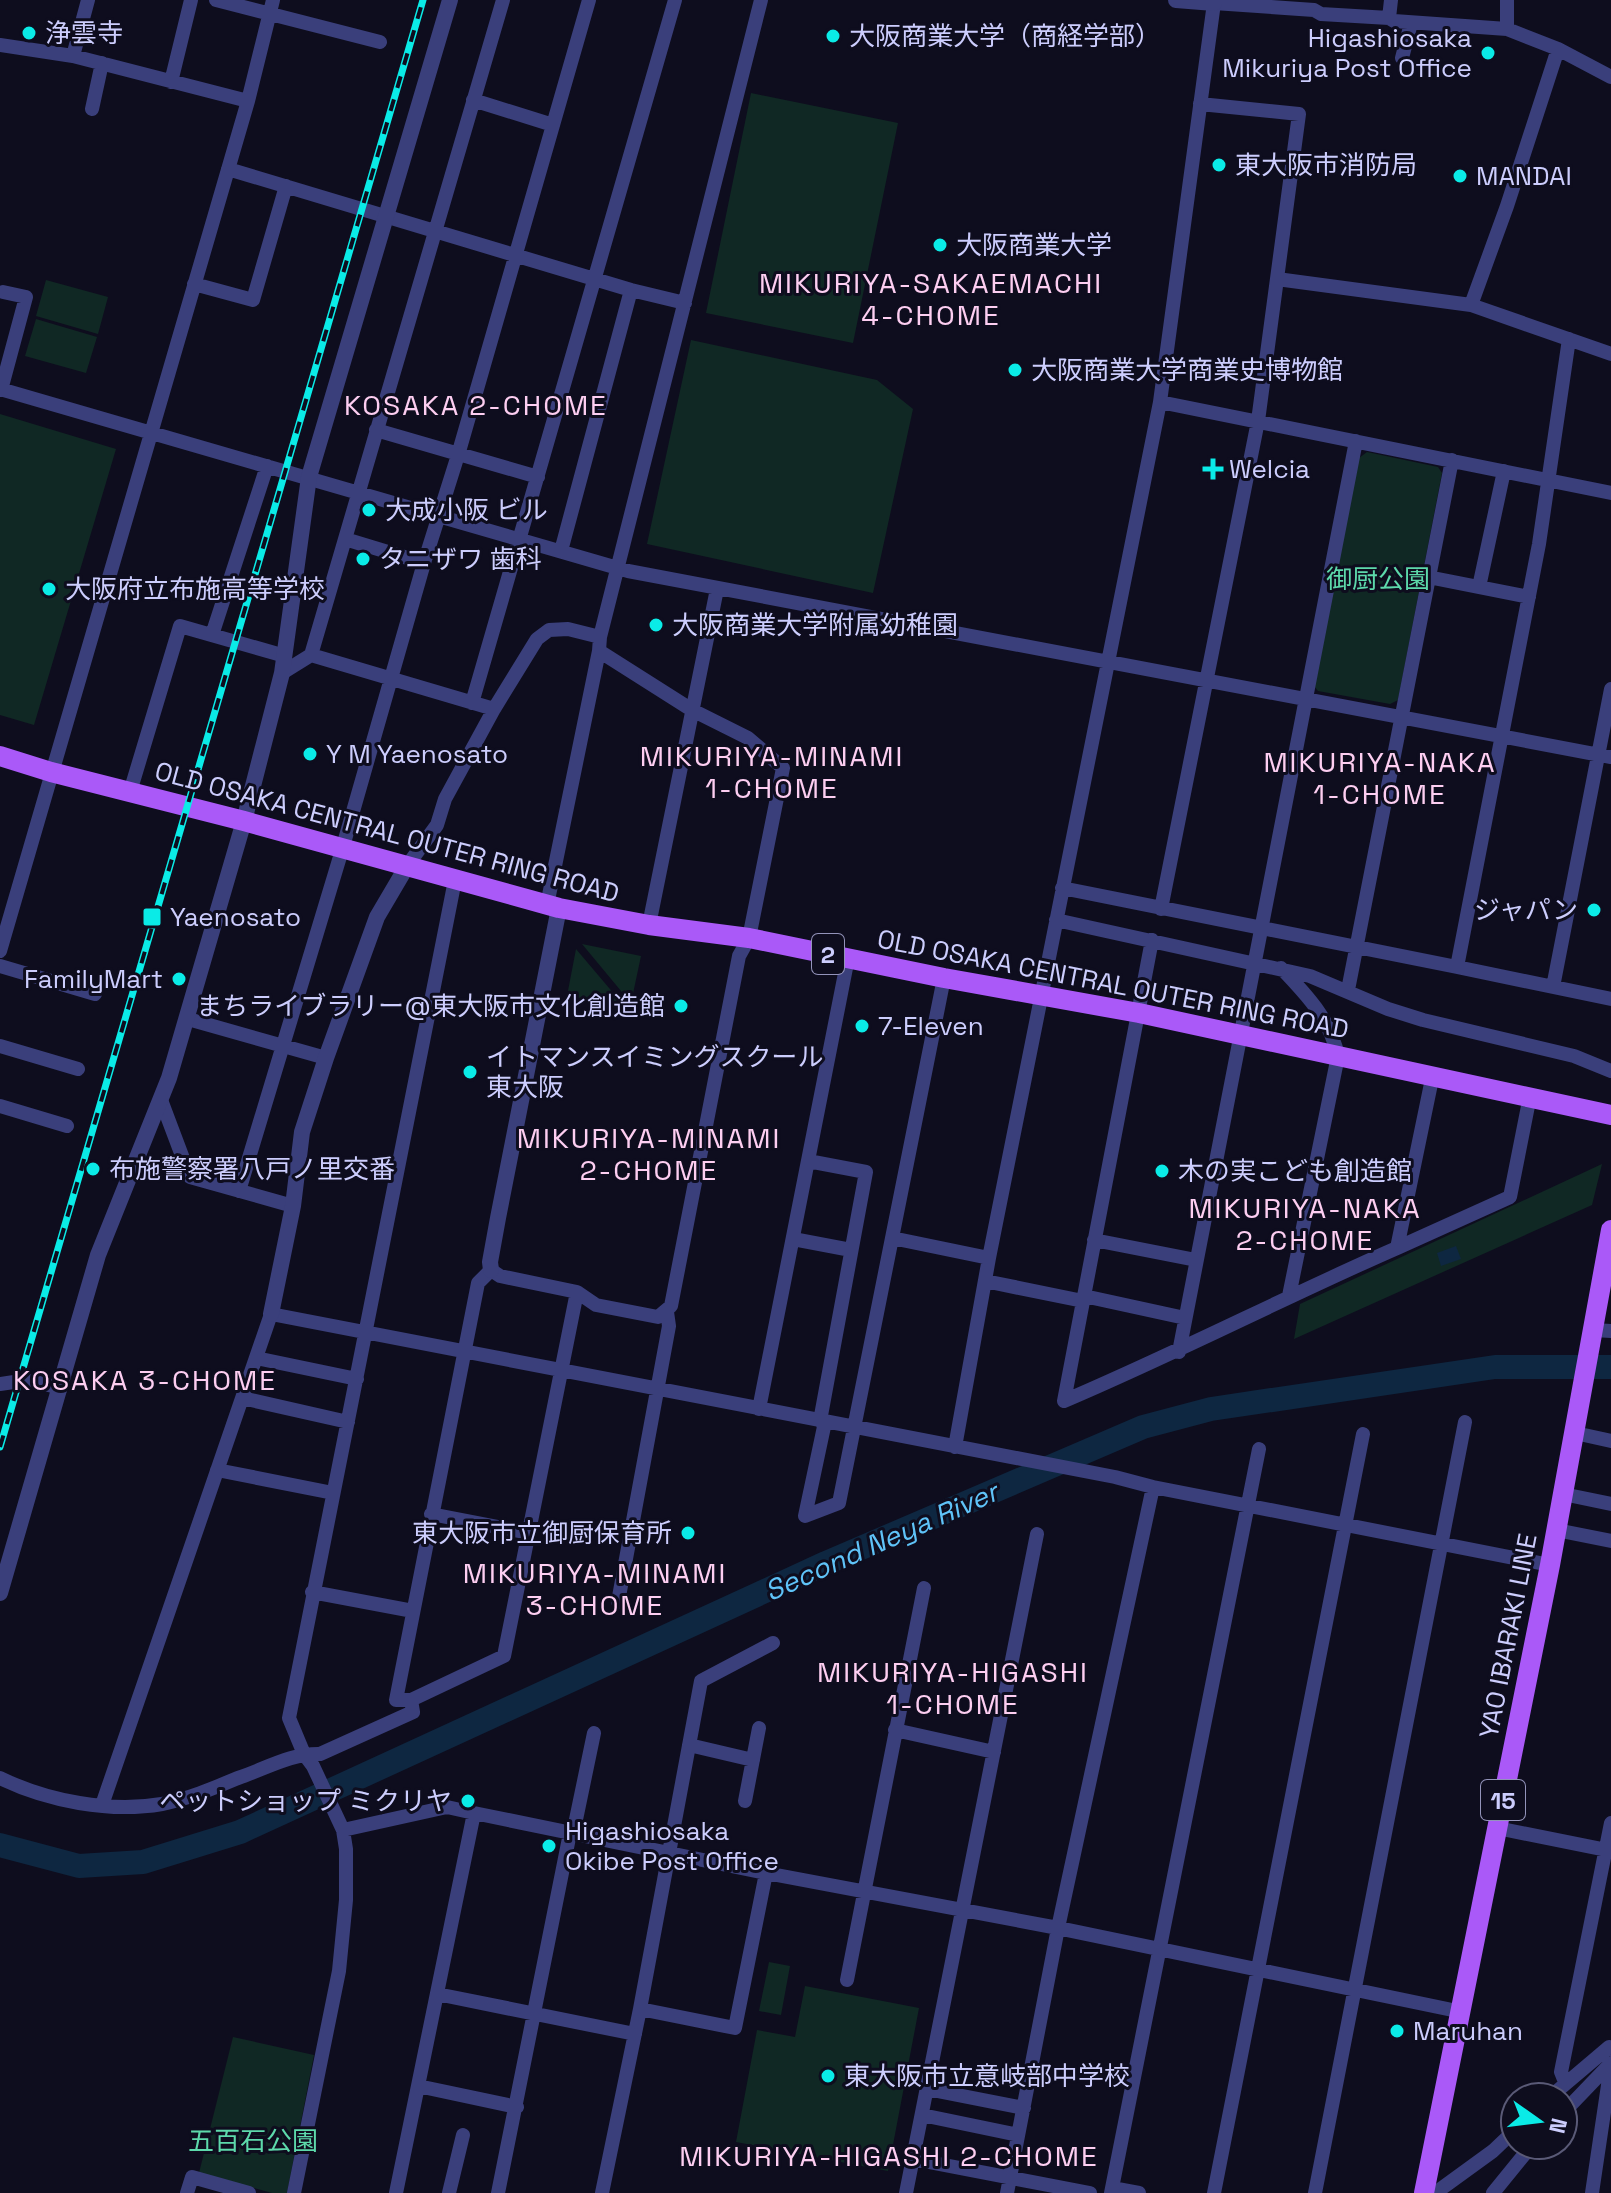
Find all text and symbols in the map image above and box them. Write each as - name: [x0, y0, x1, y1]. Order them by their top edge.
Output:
- place label: 浄雲寺: [45, 16, 123, 50]
- place label: 大阪商業大学（商経学部）: [849, 19, 1161, 53]
- place label: Higashiosaka Mikuriya Post Office: [1222, 21, 1472, 85]
- marker: 浄雲寺: [20, 24, 38, 42]
- marker: 大阪商業大学（商経学部）: [824, 27, 842, 45]
- marker: Higashiosaka Mikuriya Post Office: [1479, 44, 1497, 62]
- place label: 東大阪市消防局: [1235, 148, 1417, 182]
- marker: 東大阪市消防局: [1210, 156, 1228, 174]
- place label: MANDAI: [1476, 159, 1572, 193]
- marker: MANDAI: [1451, 167, 1469, 185]
- place label: 大阪商業大学: [956, 228, 1112, 262]
- marker: 大阪商業大学: [931, 236, 949, 254]
- district label: MIKURIYA-SAKAEMACHI 4-CHOME: [759, 265, 1103, 333]
- place label: 大阪商業大学商業史博物館: [1031, 353, 1343, 387]
- marker: 大阪商業大学商業史博物館: [1006, 361, 1024, 379]
- district label: KOSAKA 2-CHOME: [344, 387, 608, 423]
- place label: Welcia: [1229, 452, 1310, 486]
- marker: Welcia: [1204, 460, 1222, 478]
- place label: 大成小阪 ビル: [385, 493, 548, 527]
- marker: 大成小阪 ビル: [360, 501, 378, 519]
- place label: タニザワ 歯科: [379, 542, 542, 576]
- marker: タニザワ 歯科: [354, 550, 372, 568]
- park label: 御厨公園: [1326, 562, 1430, 596]
- place label: 大阪府立布施高等学校: [65, 572, 325, 606]
- marker: 大阪府立布施高等学校: [40, 580, 58, 598]
- place label: 大阪商業大学附属幼稚園: [672, 608, 958, 642]
- marker: 大阪商業大学附属幼稚園: [647, 616, 665, 634]
- place label: Y M Yaenosato: [326, 737, 508, 771]
- district label: MIKURIYA-MINAMI 1-CHOME: [640, 738, 904, 806]
- district label: MIKURIYA-NAKA 1-CHOME: [1263, 744, 1497, 812]
- marker: Y M Yaenosato: [301, 745, 319, 763]
- street label: OLD OSAKA CENTRAL OUTER RING ROAD: [151, 754, 623, 910]
- place label: ジャパン: [1474, 893, 1578, 927]
- place label: Yaenosato: [170, 900, 301, 934]
- marker: ジャパン: [1585, 901, 1603, 919]
- marker: Yaenosato: [141, 906, 163, 928]
- street label: OLD OSAKA CENTRAL OUTER RING ROAD: [874, 922, 1352, 1046]
- road number: 2: [812, 934, 844, 974]
- place label: FamilyMart: [24, 962, 163, 996]
- marker: FamilyMart: [170, 970, 188, 988]
- place label: まちライブラリー@東大阪市文化創造館: [196, 989, 665, 1023]
- marker: まちライブラリー@東大阪市文化創造館: [672, 997, 690, 1015]
- place label: 7-Eleven: [878, 1009, 984, 1043]
- marker: 7-Eleven: [853, 1017, 871, 1035]
- place label: イトマンスイミングスクール 東大阪: [486, 1040, 823, 1104]
- marker: イトマンスイミングスクール 東大阪: [461, 1063, 479, 1081]
- district label: MIKURIYA-MINAMI 2-CHOME: [517, 1120, 781, 1188]
- place label: 布施警察署八戸ノ里交番: [109, 1152, 395, 1186]
- place label: 木の実こども創造館: [1178, 1154, 1412, 1188]
- marker: 布施警察署八戸ノ里交番: [84, 1160, 102, 1178]
- marker: 木の実こども創造館: [1153, 1162, 1171, 1180]
- district label: MIKURIYA-NAKA 2-CHOME: [1188, 1190, 1422, 1258]
- district label: KOSAKA 3-CHOME: [13, 1362, 277, 1398]
- water label: Second Neya River: [759, 1472, 1007, 1609]
- place label: 東大阪市立御厨保育所: [412, 1516, 672, 1550]
- marker: 東大阪市立御厨保育所: [679, 1524, 697, 1542]
- street label: YAO IBARAKI LINE: [1471, 1531, 1545, 1741]
- district label: MIKURIYA-MINAMI 3-CHOME: [463, 1555, 727, 1623]
- district label: MIKURIYA-HIGASHI 1-CHOME: [817, 1654, 1089, 1722]
- road number: 15: [1481, 1780, 1525, 1820]
- place label: ペットショップ ミクリヤ: [159, 1784, 452, 1818]
- marker: ペットショップ ミクリヤ: [459, 1792, 477, 1810]
- place label: Higashiosaka Okibe Post Office: [565, 1814, 779, 1878]
- marker: Higashiosaka Okibe Post Office: [540, 1837, 558, 1855]
- place label: Maruhan: [1413, 2014, 1523, 2048]
- marker: Maruhan: [1388, 2022, 1406, 2040]
- place label: 東大阪市立意岐部中学校: [844, 2059, 1130, 2093]
- marker: 東大阪市立意岐部中学校: [819, 2067, 837, 2085]
- north arrow: [1499, 2081, 1579, 2161]
- text: N: [1543, 2115, 1574, 2136]
- park label: 五百石公園: [188, 2124, 318, 2158]
- district label: MIKURIYA-HIGASHI 2-CHOME: [679, 2138, 1099, 2174]

